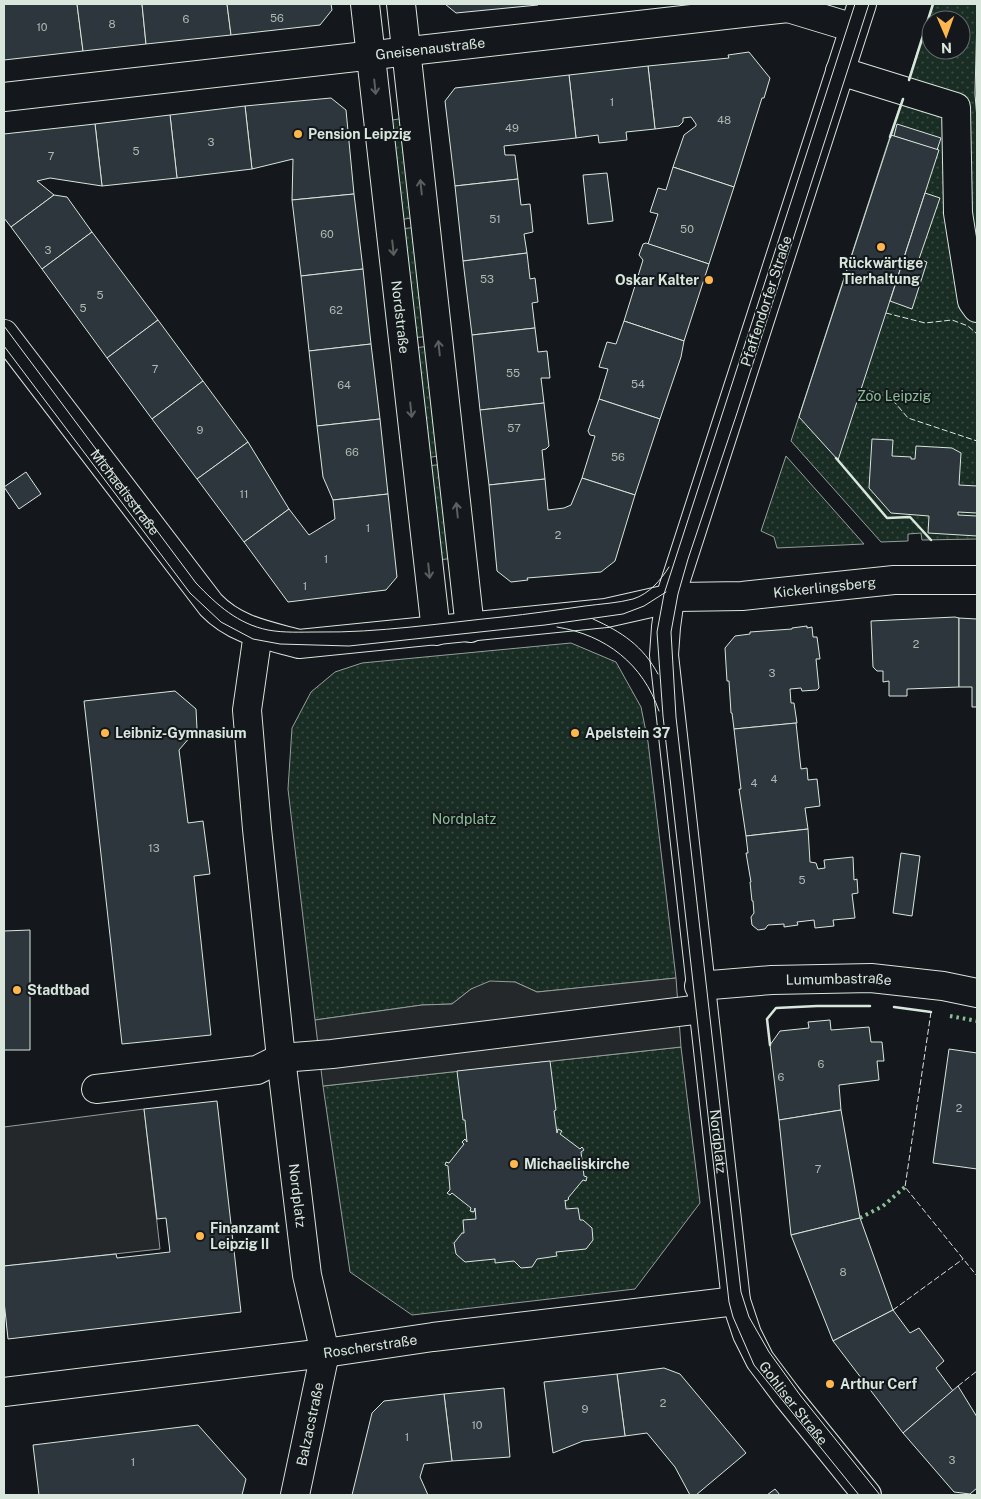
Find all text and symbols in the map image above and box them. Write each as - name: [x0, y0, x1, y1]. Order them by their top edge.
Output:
- north arrow: [921, 10, 971, 60]
- house number: 56: [270, 12, 284, 24]
- house number: 6: [183, 13, 190, 25]
- house number: 8: [108, 18, 116, 30]
- house number: 10: [36, 21, 48, 33]
- street label: Gneisenaustraße: [375, 34, 486, 63]
- text: N: [941, 40, 952, 56]
- one-way arrow: [370, 79, 380, 95]
- house number: 1: [610, 96, 614, 108]
- house number: 48: [717, 114, 731, 126]
- house number: 49: [505, 122, 519, 134]
- place label: Pension Leipzig: [308, 126, 412, 142]
- marker: Pension Leipzig: [292, 128, 304, 140]
- house number: 3: [208, 136, 215, 148]
- house number: 5: [132, 145, 140, 157]
- house number: 7: [48, 150, 55, 162]
- one-way arrow: [416, 179, 426, 195]
- house number: 51: [489, 213, 501, 225]
- house number: 50: [680, 223, 694, 235]
- house number: 60: [320, 228, 334, 240]
- street label: Pfaffendorfer Straße: [737, 234, 795, 368]
- one-way arrow: [388, 240, 398, 256]
- marker: Rückwärtige Tierhaltung: [875, 241, 887, 253]
- house number: 3: [45, 244, 52, 256]
- place label: Rückwärtige Tierhaltung: [839, 255, 923, 287]
- place label: Oskar Kalter: [615, 272, 699, 288]
- house number: 53: [480, 273, 494, 285]
- marker: Oskar Kalter: [703, 274, 715, 286]
- street label: Nordstraße: [388, 279, 413, 355]
- house number: 5: [96, 289, 104, 301]
- house number: 5: [79, 302, 87, 314]
- house number: 62: [329, 304, 343, 316]
- one-way arrow: [434, 341, 444, 357]
- house number: 7: [152, 363, 159, 375]
- house number: 55: [506, 367, 520, 379]
- house number: 54: [631, 378, 645, 390]
- house number: 64: [337, 379, 351, 391]
- park label: Zoo Leipzig: [857, 388, 931, 404]
- one-way arrow: [406, 402, 416, 418]
- house number: 57: [507, 422, 521, 434]
- house number: 9: [197, 424, 204, 436]
- street label: Michaelisstraße: [87, 446, 163, 538]
- house number: 66: [345, 446, 359, 458]
- house number: 56: [611, 451, 625, 463]
- house number: 11: [240, 488, 248, 500]
- one-way arrow: [452, 502, 462, 518]
- house number: 1: [366, 522, 370, 534]
- house number: 2: [555, 529, 562, 541]
- house number: 1: [324, 553, 328, 565]
- one-way arrow: [424, 563, 434, 579]
- street label: Kickerlingsberg: [772, 574, 877, 601]
- house number: 1: [303, 580, 307, 592]
- house number: 2: [913, 638, 920, 650]
- house number: 3: [769, 667, 776, 679]
- place label: Leibniz-Gymnasium: [115, 725, 246, 741]
- place label: Apelstein 37: [585, 725, 671, 741]
- marker: Leibniz-Gymnasium: [99, 727, 111, 739]
- marker: Apelstein 37: [569, 727, 581, 739]
- house number: 4: [771, 773, 778, 785]
- house number: 4: [751, 777, 758, 789]
- park label: Nordplatz: [432, 811, 496, 827]
- house number: 13: [148, 842, 160, 854]
- house number: 5: [798, 874, 806, 886]
- street label: Lumumbastraße: [785, 970, 893, 988]
- place label: Stadtbad: [27, 982, 90, 998]
- marker: Stadtbad: [11, 984, 23, 996]
- house number: 6: [818, 1058, 825, 1070]
- house number: 6: [778, 1071, 785, 1083]
- house number: 2: [956, 1102, 963, 1114]
- street label: Nordplatz: [707, 1109, 730, 1175]
- place label: Michaeliskirche: [524, 1156, 630, 1172]
- marker: Michaeliskirche: [508, 1158, 520, 1170]
- street label: Nordplatz: [286, 1163, 309, 1229]
- house number: 7: [815, 1163, 822, 1175]
- place label: Finanzamt Leipzig II: [210, 1220, 280, 1252]
- marker: Finanzamt Leipzig II: [194, 1230, 206, 1242]
- house number: 8: [839, 1266, 847, 1278]
- street label: Roscherstraße: [322, 1331, 418, 1361]
- street label: Gohliser Straße: [756, 1358, 831, 1448]
- place label: Arthur Cerf: [840, 1376, 917, 1392]
- marker: Arthur Cerf: [824, 1378, 836, 1390]
- street label: Balzacstraße: [293, 1381, 327, 1467]
- house number: 2: [660, 1397, 667, 1409]
- house number: 9: [582, 1403, 589, 1415]
- house number: 10: [471, 1419, 483, 1431]
- house number: 1: [405, 1431, 409, 1443]
- house number: 3: [949, 1454, 956, 1466]
- house number: 1: [131, 1456, 135, 1468]

